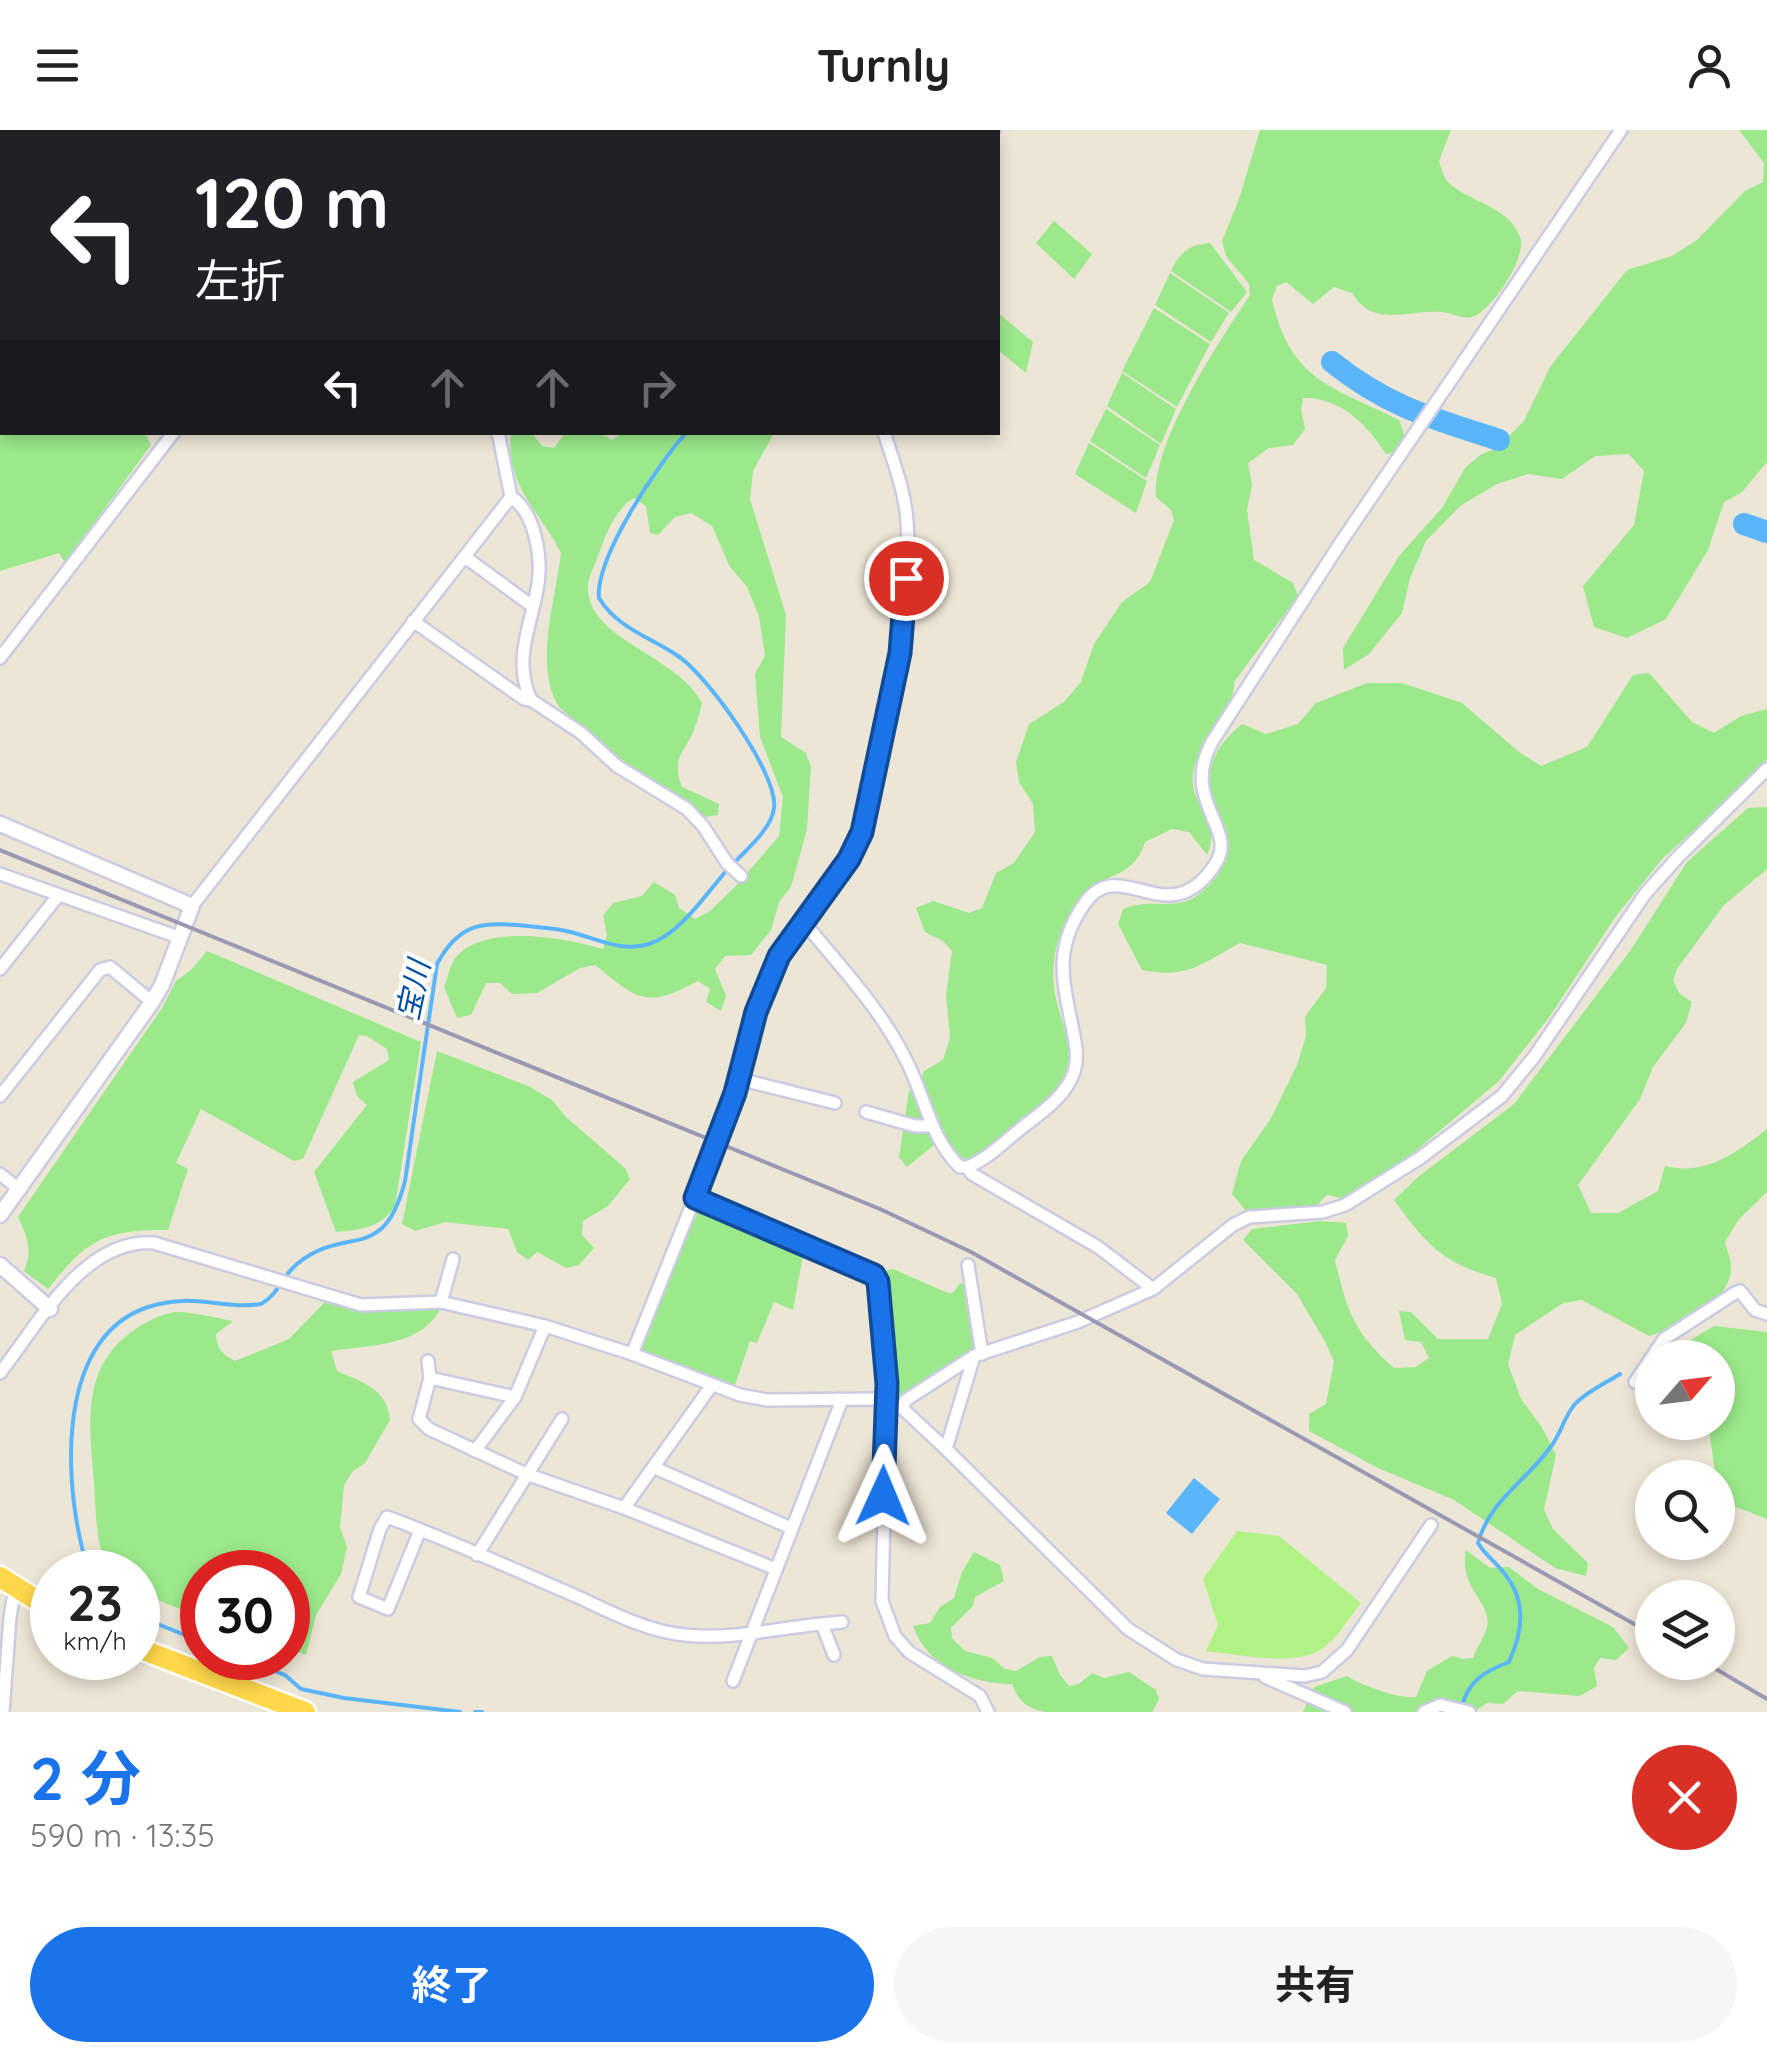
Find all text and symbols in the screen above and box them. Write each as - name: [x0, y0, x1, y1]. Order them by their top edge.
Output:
- text: Turnly: [817, 37, 950, 93]
- icon: menu: [30, 38, 85, 93]
- icon: person: [1682, 38, 1737, 93]
- text: 120 m: [195, 158, 389, 246]
- icon: left: [30, 170, 160, 300]
- text: 左折: [195, 252, 285, 308]
- icon: left: [315, 360, 370, 415]
- icon: ahead: [420, 360, 475, 415]
- icon: ahead: [525, 360, 580, 415]
- icon: right: [630, 360, 685, 415]
- pin: [864, 536, 949, 621]
- icon: arrive: [879, 551, 934, 606]
- water label: 宝川: [388, 954, 438, 1023]
- north arrow: [1635, 1340, 1735, 1440]
- map controls: [1635, 1340, 1735, 1680]
- position arrow: [831, 1444, 935, 1548]
- button: search: [1635, 1460, 1735, 1560]
- speed limit sign: 30: [180, 1550, 310, 1680]
- text: 23: [67, 1571, 123, 1634]
- button: layers: [1635, 1580, 1735, 1680]
- text: km/h: [63, 1625, 127, 1656]
- text: 2 分: [30, 1740, 141, 1815]
- button: close: [1632, 1745, 1737, 1850]
- text: 590 m · 13:35: [30, 1815, 215, 1855]
- button: 終了: [30, 1927, 874, 2042]
- button: 共有: [894, 1927, 1737, 2042]

